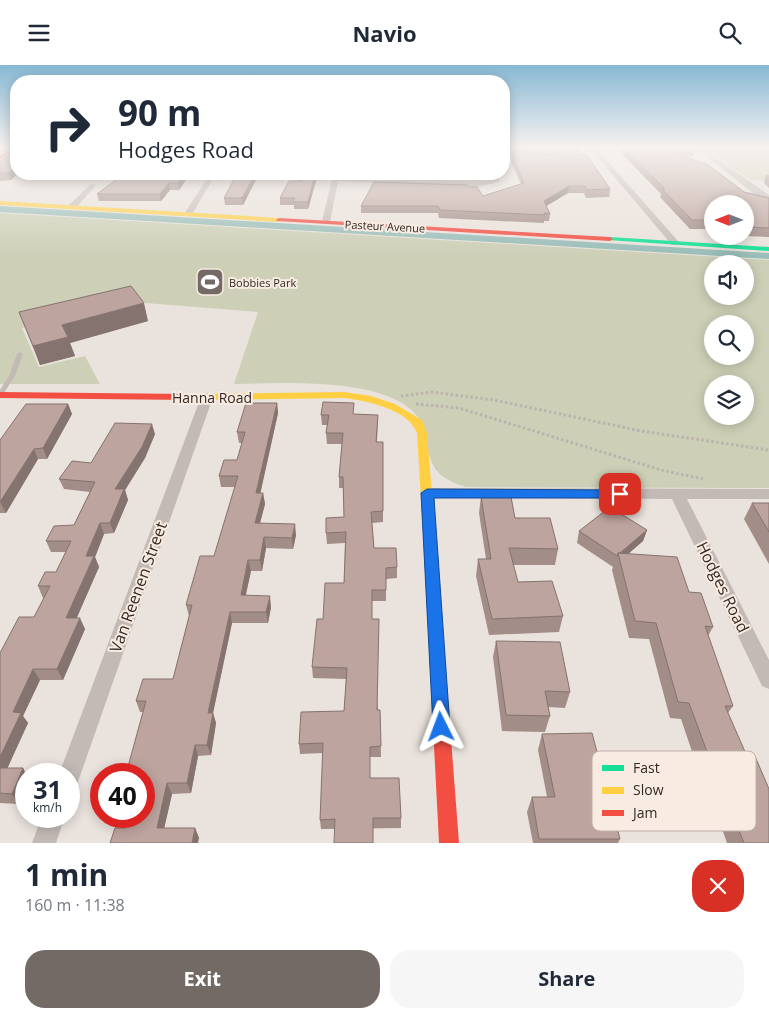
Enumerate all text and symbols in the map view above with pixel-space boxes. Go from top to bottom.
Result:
text: Navio [352,18,417,48]
icon: menu [25,19,53,47]
icon: search [716,19,744,47]
text: 90 m [118,89,201,136]
icon: right [35,95,100,160]
text: Hodges Road [118,134,254,164]
north arrow [704,195,754,245]
map controls [704,195,754,425]
street label: Pasteur Avenue [344,216,426,236]
button: sound [704,255,754,305]
sports icon: Bobbies Park [195,267,225,297]
place label: Bobbies Park [229,275,296,290]
button: search [704,315,754,365]
button: layers [704,375,754,425]
street label: Hanna Road [172,388,252,407]
pin [599,473,641,515]
icon: arrive [606,480,634,508]
street label: Van Reenen Street [104,518,172,655]
street label: Hodges Road [691,538,755,636]
position arrow [414,700,466,752]
legend [592,751,756,831]
text: Fast [633,758,660,777]
speed limit sign: 40 [90,763,155,828]
text: 31 [33,772,62,806]
text: Slow [633,780,664,799]
text: km/h [33,799,62,816]
text: Jam [631,803,658,822]
text: 1 min [25,854,108,895]
button: close [692,860,744,912]
text: 160 m · 11:38 [25,894,125,916]
button: Exit [25,950,380,1008]
button: Share [390,950,744,1008]

